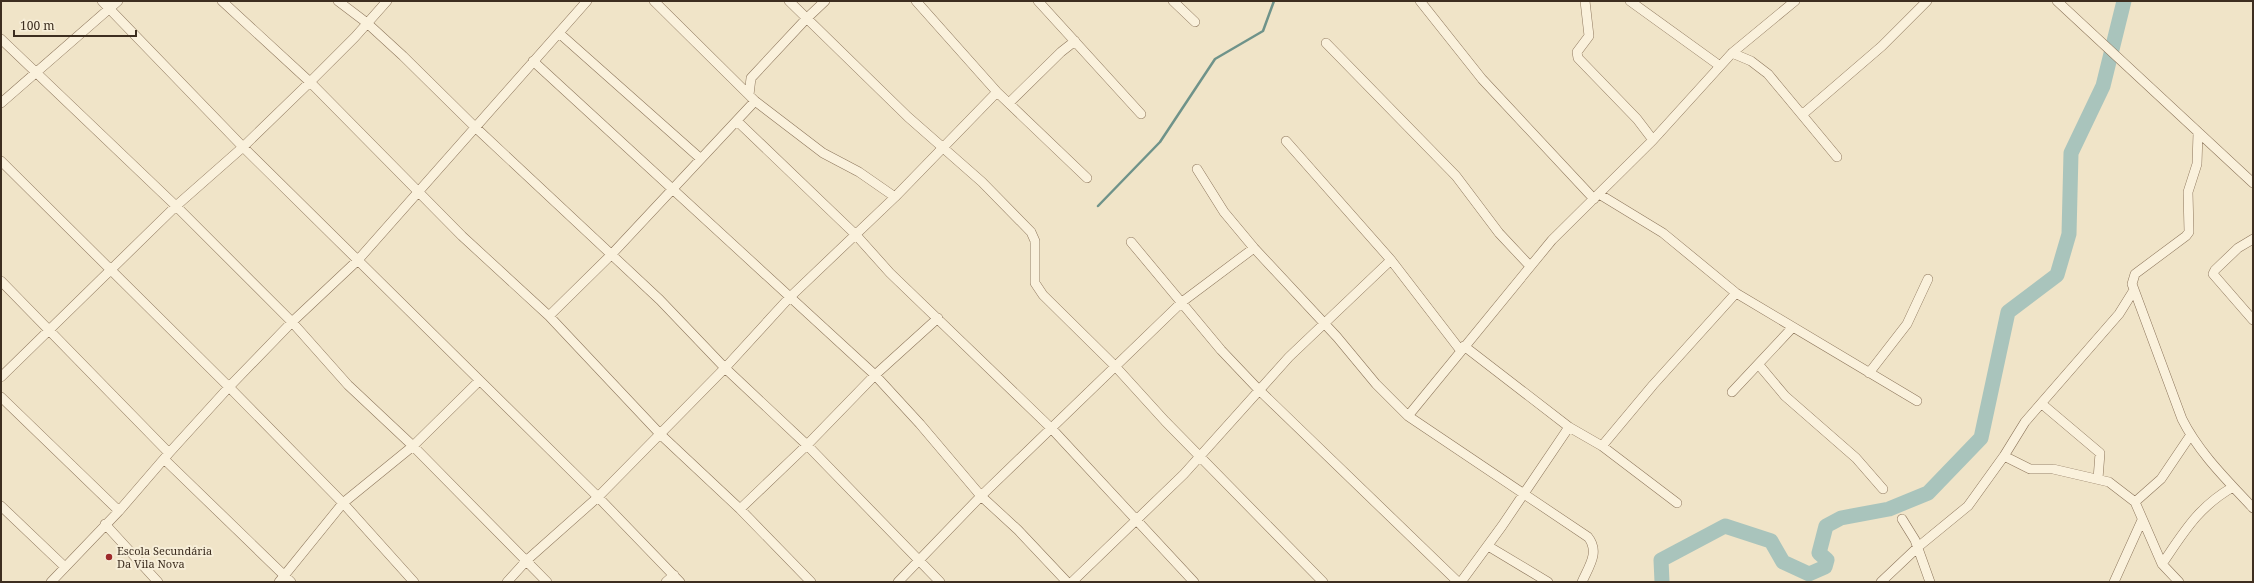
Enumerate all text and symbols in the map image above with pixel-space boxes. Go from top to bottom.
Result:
scale bar [14,12,136,38]
text: 100 m [20,17,55,34]
place label: Escola Secundária Da Vila Nova [117,543,212,571]
marker: Escola Secundária Da Vila Nova [104,552,114,562]

